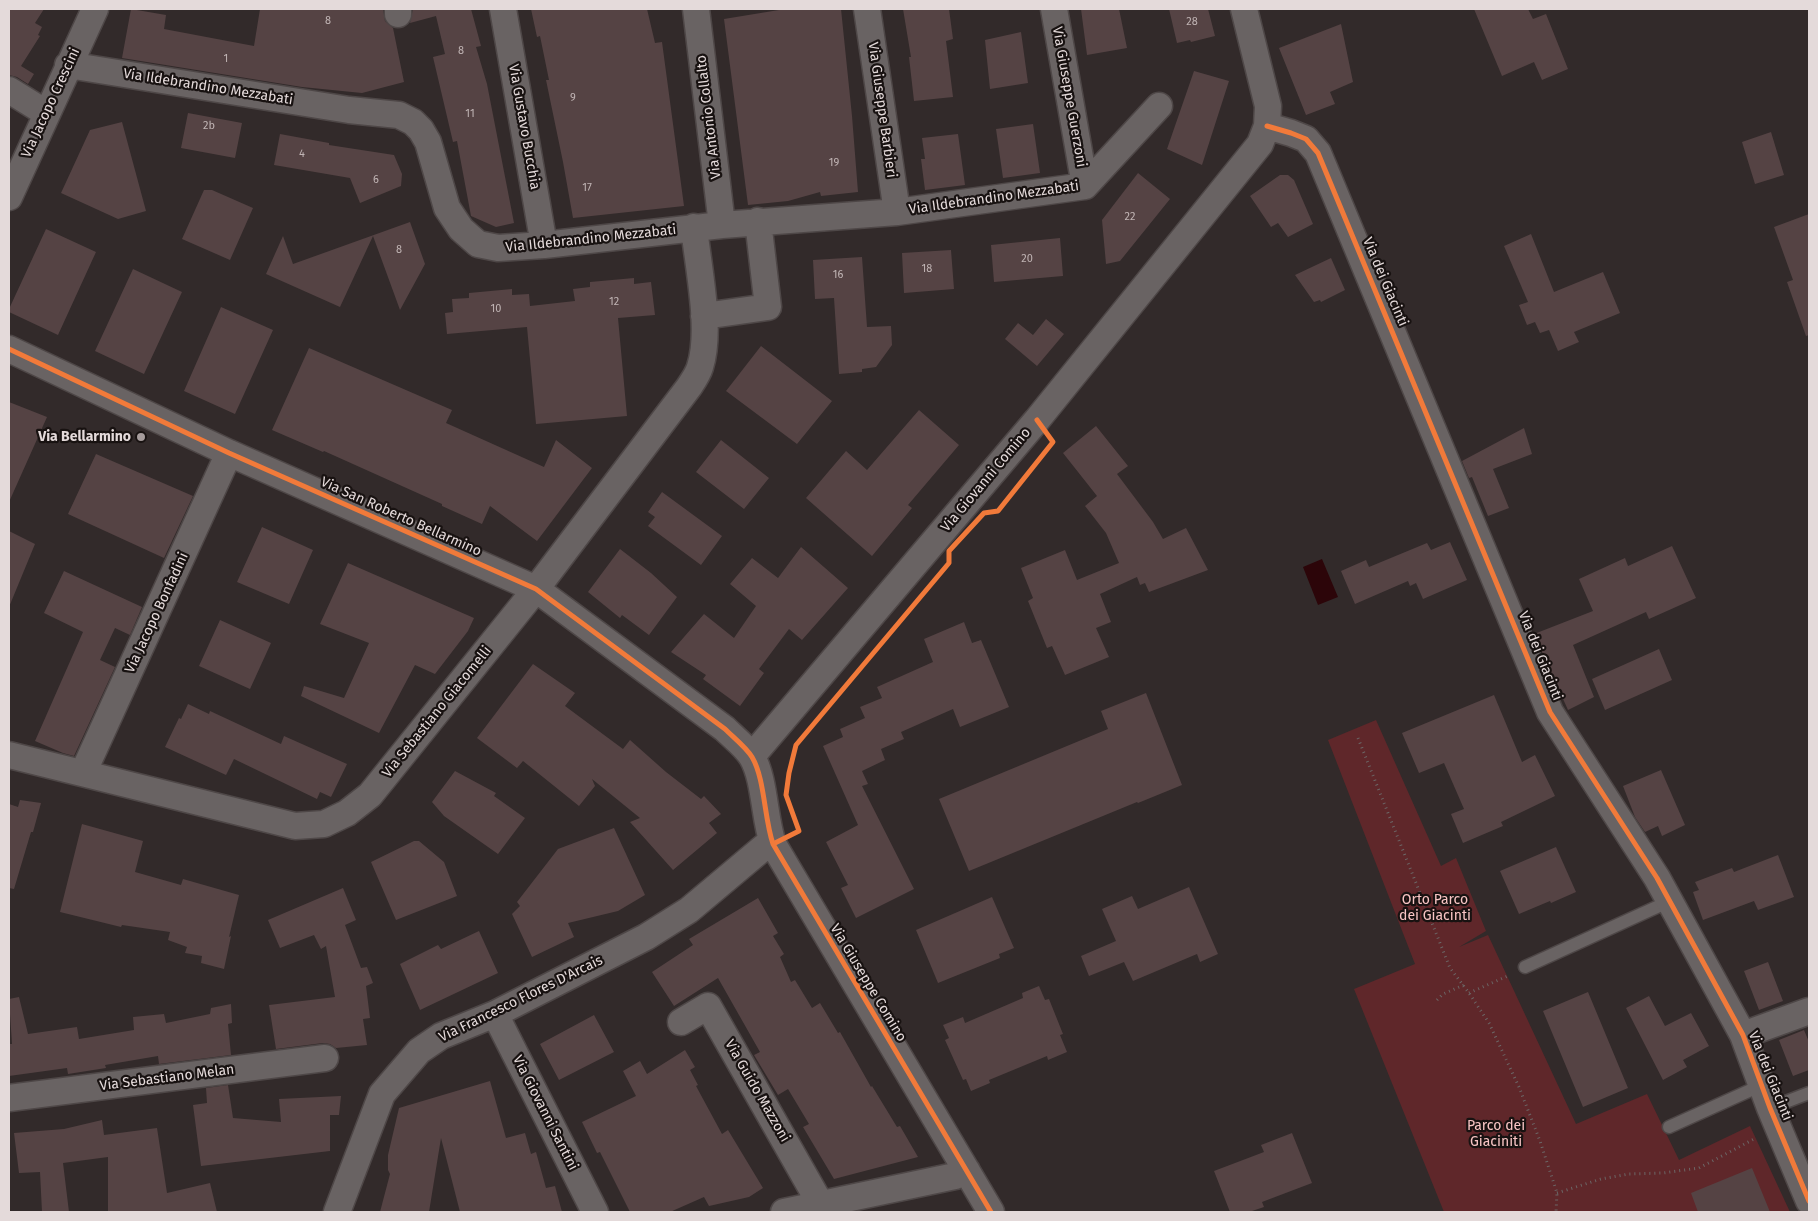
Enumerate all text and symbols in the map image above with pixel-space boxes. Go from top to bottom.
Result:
house number: 8 [325,14,331,28]
house number: 28 [1186,15,1198,29]
street label: Via Giuseppe Guerzoni [1048,25,1090,169]
street label: Via Giuseppe Barbieri [864,41,900,179]
house number: 8 [458,44,464,58]
street label: Via Jacopo Crescini [18,45,84,161]
house number: 1 [224,52,228,66]
street label: Via Antonio Collalto [693,54,725,180]
street label: Via Gustavo Bucchia [505,63,543,191]
street label: Via Ildebrandino Mezzabati [122,65,294,109]
house number: 9 [570,91,576,105]
house number: 11 [465,107,475,121]
house number: 2b [203,119,215,133]
house number: 4 [299,147,305,161]
house number: 19 [829,156,839,170]
house number: 6 [373,173,379,187]
street label: Via Ildebrandino Mezzabati [908,178,1080,218]
house number: 17 [582,181,592,195]
house number: 22 [1125,210,1135,224]
street label: Via Ildebrandino Mezzabati [505,222,677,256]
street label: Via dei Giacinti [1359,235,1411,329]
house number: 8 [396,243,402,257]
house number: 20 [1021,252,1033,266]
house number: 18 [922,262,932,276]
house number: 16 [833,268,843,282]
house number: 12 [609,295,619,309]
house number: 10 [491,302,501,316]
street label: Via Giovanni Comino [938,425,1034,535]
place label: Via Bellarmino [38,429,131,445]
marker: Via Bellarmino [135,431,147,443]
street label: Via San Roberto Bellarmino [318,474,484,560]
street label: Via Jacopo Bonfadini [122,550,192,676]
street label: Via dei Giacinti [1514,609,1566,703]
street label: Via Sebastiano Giacomelli [379,643,495,781]
park label: Orto Parco dei Giacinti [1399,892,1471,924]
street label: Via Giuseppe Comino [826,921,910,1045]
street label: Via Francesco Flores D'Arcais [436,952,606,1046]
street label: Via dei Giacinti [1744,1029,1796,1123]
street label: Via Guido Mazzoni [721,1037,793,1145]
street label: Via Giovanni Santini [509,1053,581,1173]
street label: Via Sebastiano Melan [99,1061,235,1095]
park label: Parco dei Giaciniti [1467,1118,1525,1150]

